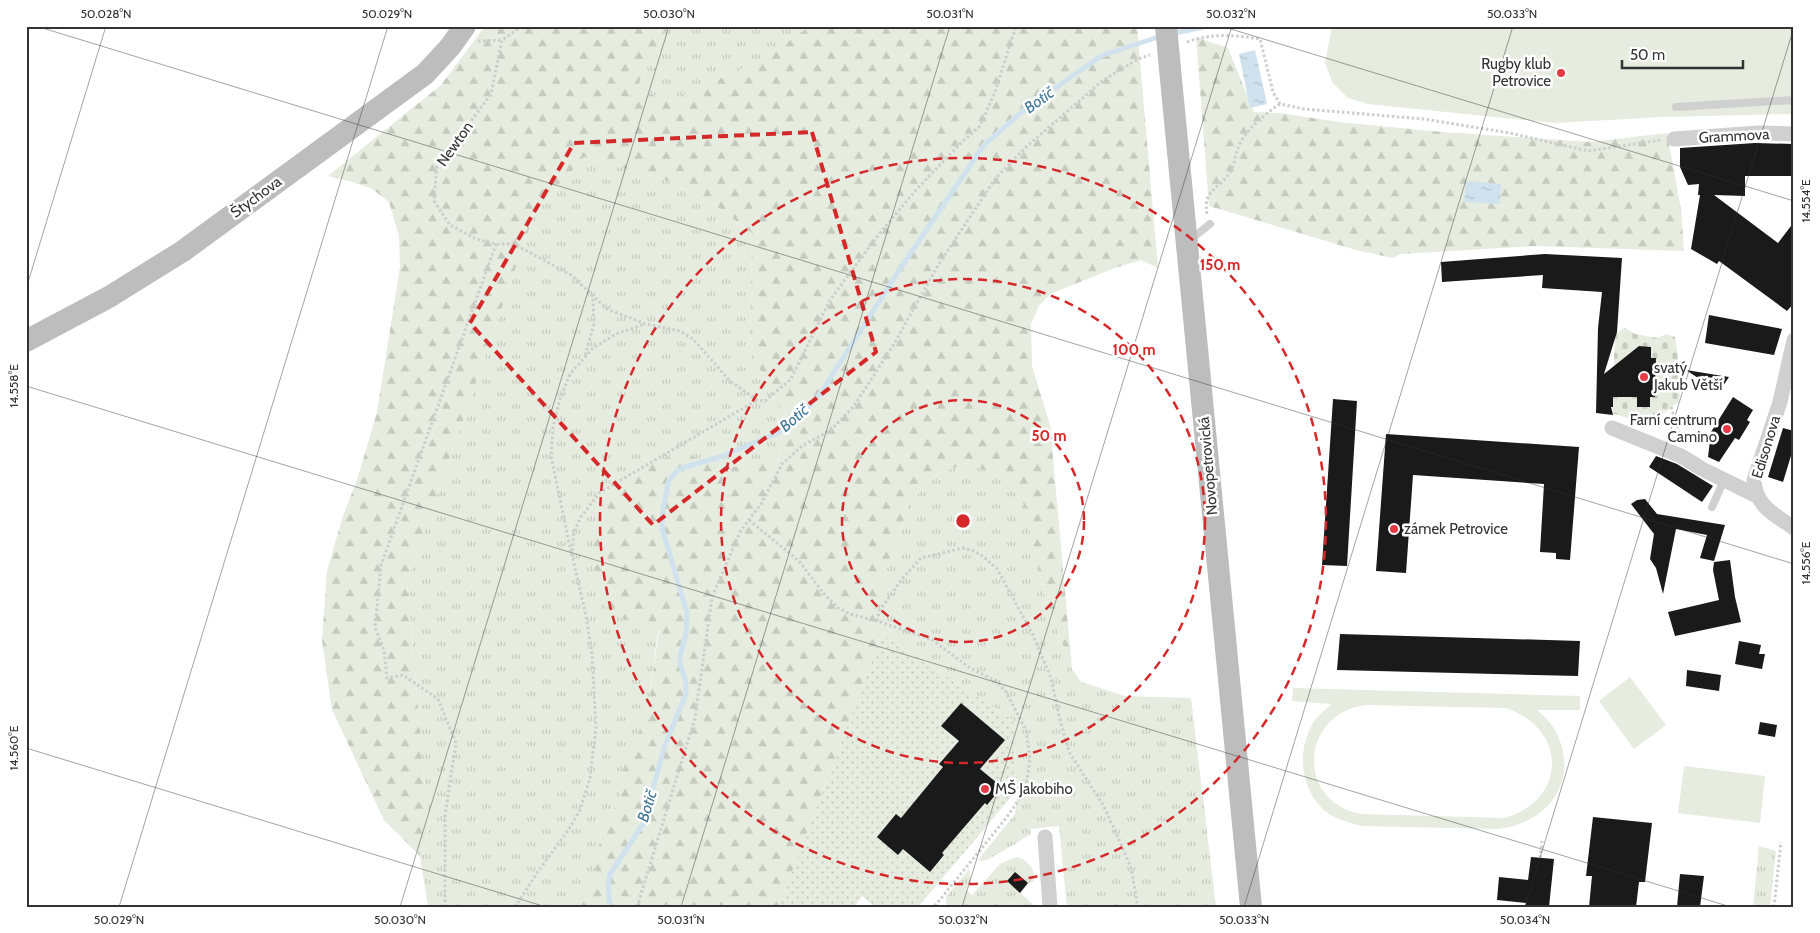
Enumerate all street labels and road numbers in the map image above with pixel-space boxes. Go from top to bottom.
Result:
street label: Newton [433,118,477,170]
street label: Grammova [1698,125,1771,147]
street label: Štychova [226,171,286,221]
street label: Edisonova [1748,413,1784,481]
street label: Novopetrovická [1195,415,1221,516]

